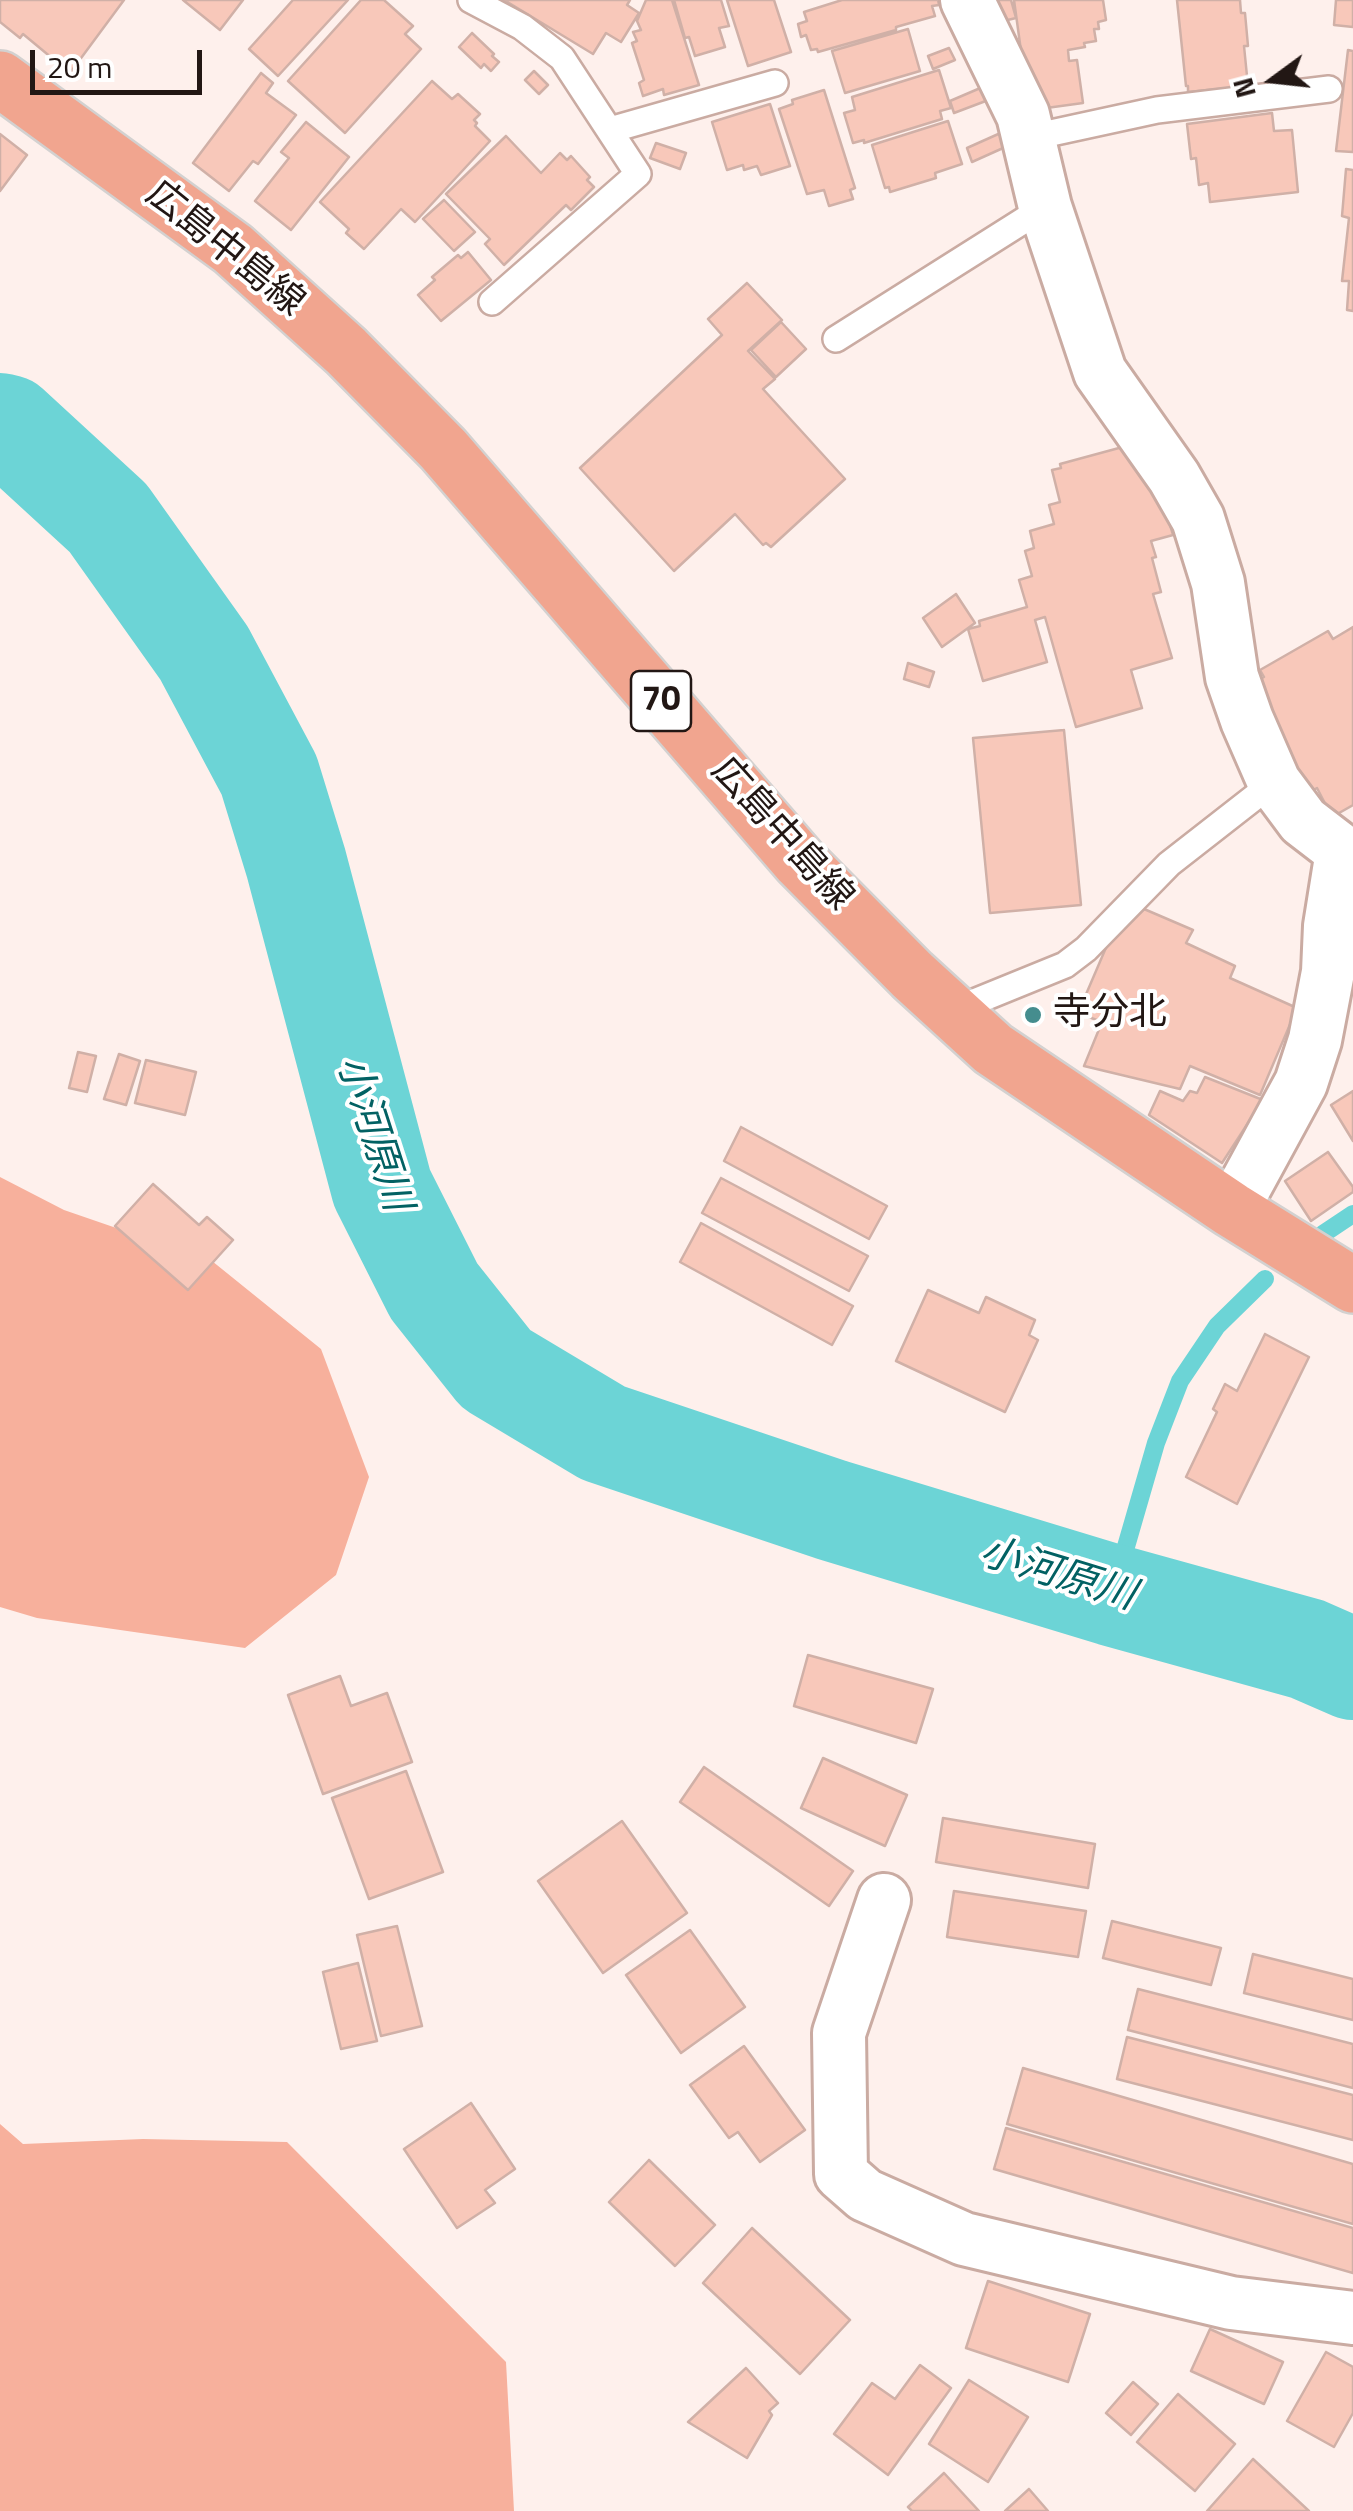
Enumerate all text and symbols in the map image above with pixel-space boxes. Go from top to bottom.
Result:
scale bar [35,30,208,92]
north arrow [1223,30,1323,130]
text: 20 m [47,44,112,90]
text: N [1220,73,1267,103]
street label: 広島中島線 [136,172,312,328]
road number: 70 [631,671,691,731]
street label: 広島中島線 [700,749,862,921]
place label: 寺分北 [1053,992,1167,1038]
marker: 寺分北 [1022,1004,1044,1026]
water label: 小河原川 [324,1050,420,1218]
water label: 小河原川 [973,1530,1141,1622]

